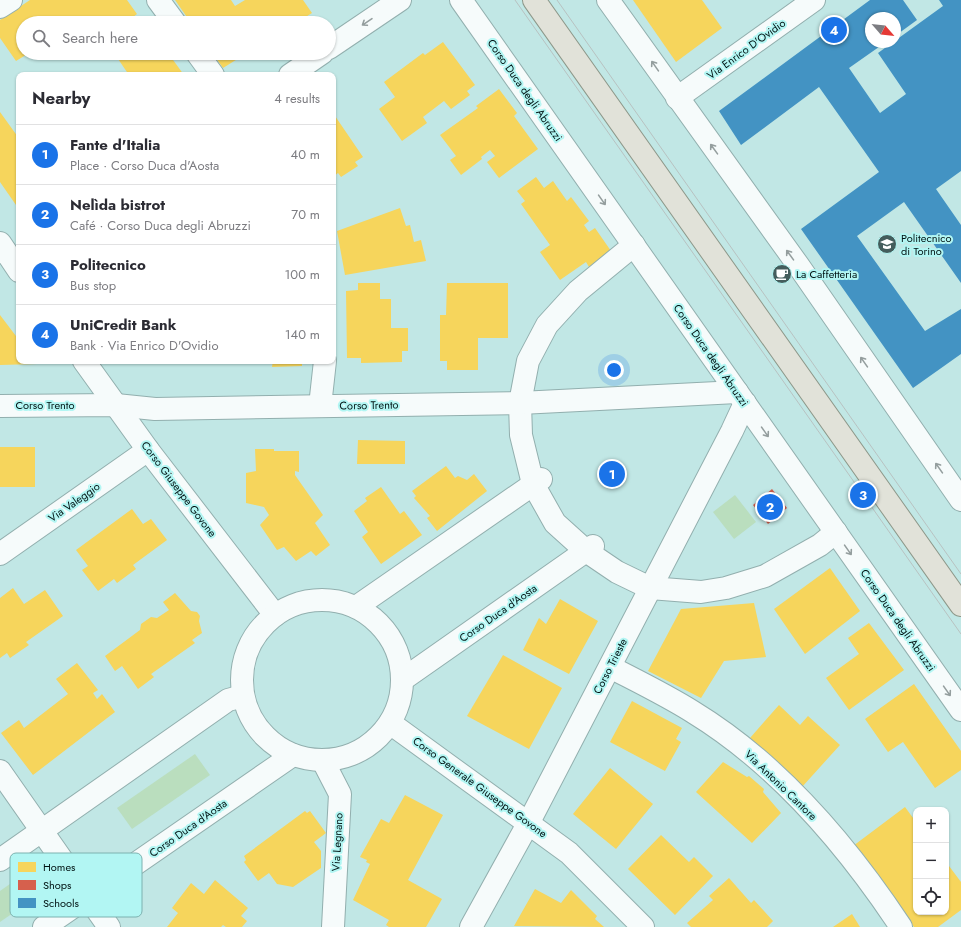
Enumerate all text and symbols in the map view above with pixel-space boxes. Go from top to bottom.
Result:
north arrow [865,12,901,48]
street label: Via Enrico D'Ovidio [703,15,789,83]
pin: 4 [821,15,847,45]
search box [16,16,336,60]
one-way arrow [362,18,373,26]
icon: search [30,27,52,49]
text: Search here [62,27,138,49]
street label: Corso Duca degli Abruzzi [484,36,566,144]
one-way arrow [651,61,659,72]
text: Nearby [32,86,90,110]
text: 4 results [274,89,320,108]
text: Fante d'Italia [70,134,160,156]
one-way arrow [710,144,718,155]
text: 1 [42,145,48,164]
text: 40 m [291,145,320,164]
text: Place · Corso Duca d'Aosta [70,156,219,175]
text: Nelìda bistrot [70,194,165,216]
one-way arrow [598,194,606,205]
text: 2 [41,205,49,224]
text: 70 m [291,205,320,224]
text: Café · Corso Duca degli Abruzzi [70,216,251,235]
place label: Politecnico di Torino [901,230,952,259]
school or university icon: Politecnico di Torino [876,233,898,255]
one-way arrow [786,250,794,261]
text: Politecnico [70,254,146,276]
cafe icon: La Caffetteria [771,263,793,285]
text: 3 [41,265,49,284]
text: 100 m [285,265,320,284]
place label: La Caffetteria [796,266,857,282]
text: Bus stop [70,276,116,295]
street label: Corso Duca degli Abruzzi [670,301,752,409]
text: UniCredit Bank [70,314,176,336]
text: 4 [40,325,50,344]
text: 140 m [285,325,320,344]
text: Bank · Via Enrico D'Ovidio [70,336,219,355]
one-way arrow [860,356,868,367]
your location [604,360,624,380]
street label: Corso Trento [339,396,399,414]
street label: Corso Trento [16,397,74,413]
one-way arrow [761,427,769,438]
street label: Corso Giuseppe Govone [138,438,221,541]
pin: 1 [599,459,625,489]
one-way arrow [935,463,943,474]
street label: Via Valeggio [45,478,103,526]
pin: 3 [850,480,876,510]
pin: 2 [757,492,783,522]
one-way arrow [844,544,852,555]
street label: Corso Duca degli Abruzzi [857,566,939,674]
street label: Corso Duca d'Aosta [456,580,540,646]
street label: Corso Trieste [589,635,631,697]
one-way arrow [943,685,951,696]
street label: Corso Generale Giuseppe Govone [410,733,551,841]
street label: Via Antonio Cantore [741,746,821,824]
street label: Corso Duca d'Aosta [146,795,230,861]
map controls [913,807,949,915]
button: + [913,807,949,843]
street label: Via Legnano [327,812,347,872]
button: − [913,843,949,879]
legend [10,853,142,917]
text: Homes [43,859,76,875]
text: Shops [43,877,72,893]
button: locate [913,879,949,915]
text: Schools [43,895,80,911]

